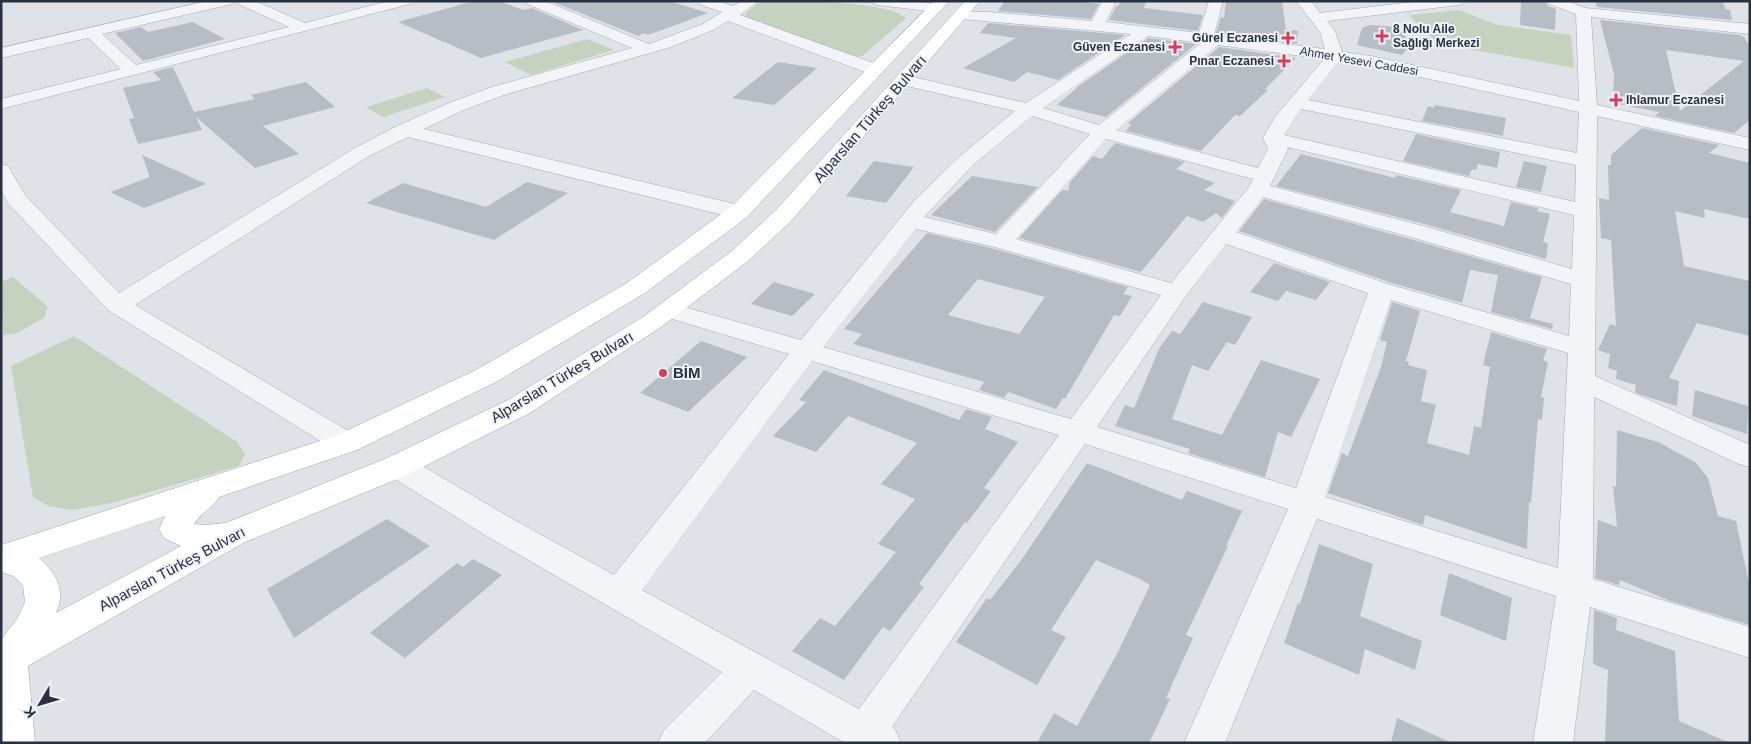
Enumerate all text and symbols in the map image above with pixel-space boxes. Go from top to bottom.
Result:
place label: 8 Nolu Aile Sağlığı Merkezi [1393,22,1480,50]
marker: 8 Nolu Aile Sağlığı Merkezi [1375,29,1389,43]
place label: Gürel Eczanesi [1192,31,1278,45]
marker: Gürel Eczanesi [1282,32,1294,44]
place label: Güven Eczanesi [1073,40,1165,54]
marker: Güven Eczanesi [1169,41,1181,53]
street label: Ahmet Yesevi Caddesi [1299,44,1419,78]
street label: Alparslan Türkeş Bulvarı [810,52,930,186]
place label: Pınar Eczanesi [1189,54,1274,68]
marker: Pınar Eczanesi [1278,55,1290,67]
place label: Ihlamur Eczanesi [1626,93,1724,107]
marker: Ihlamur Eczanesi [1610,94,1622,106]
street label: Alparslan Türkeş Bulvarı [487,327,636,426]
place label: BİM [673,364,701,381]
marker: BİM [657,367,669,379]
street label: Alparslan Türkeş Bulvarı [96,523,248,614]
north arrow [15,679,65,729]
text: K [20,703,39,721]

